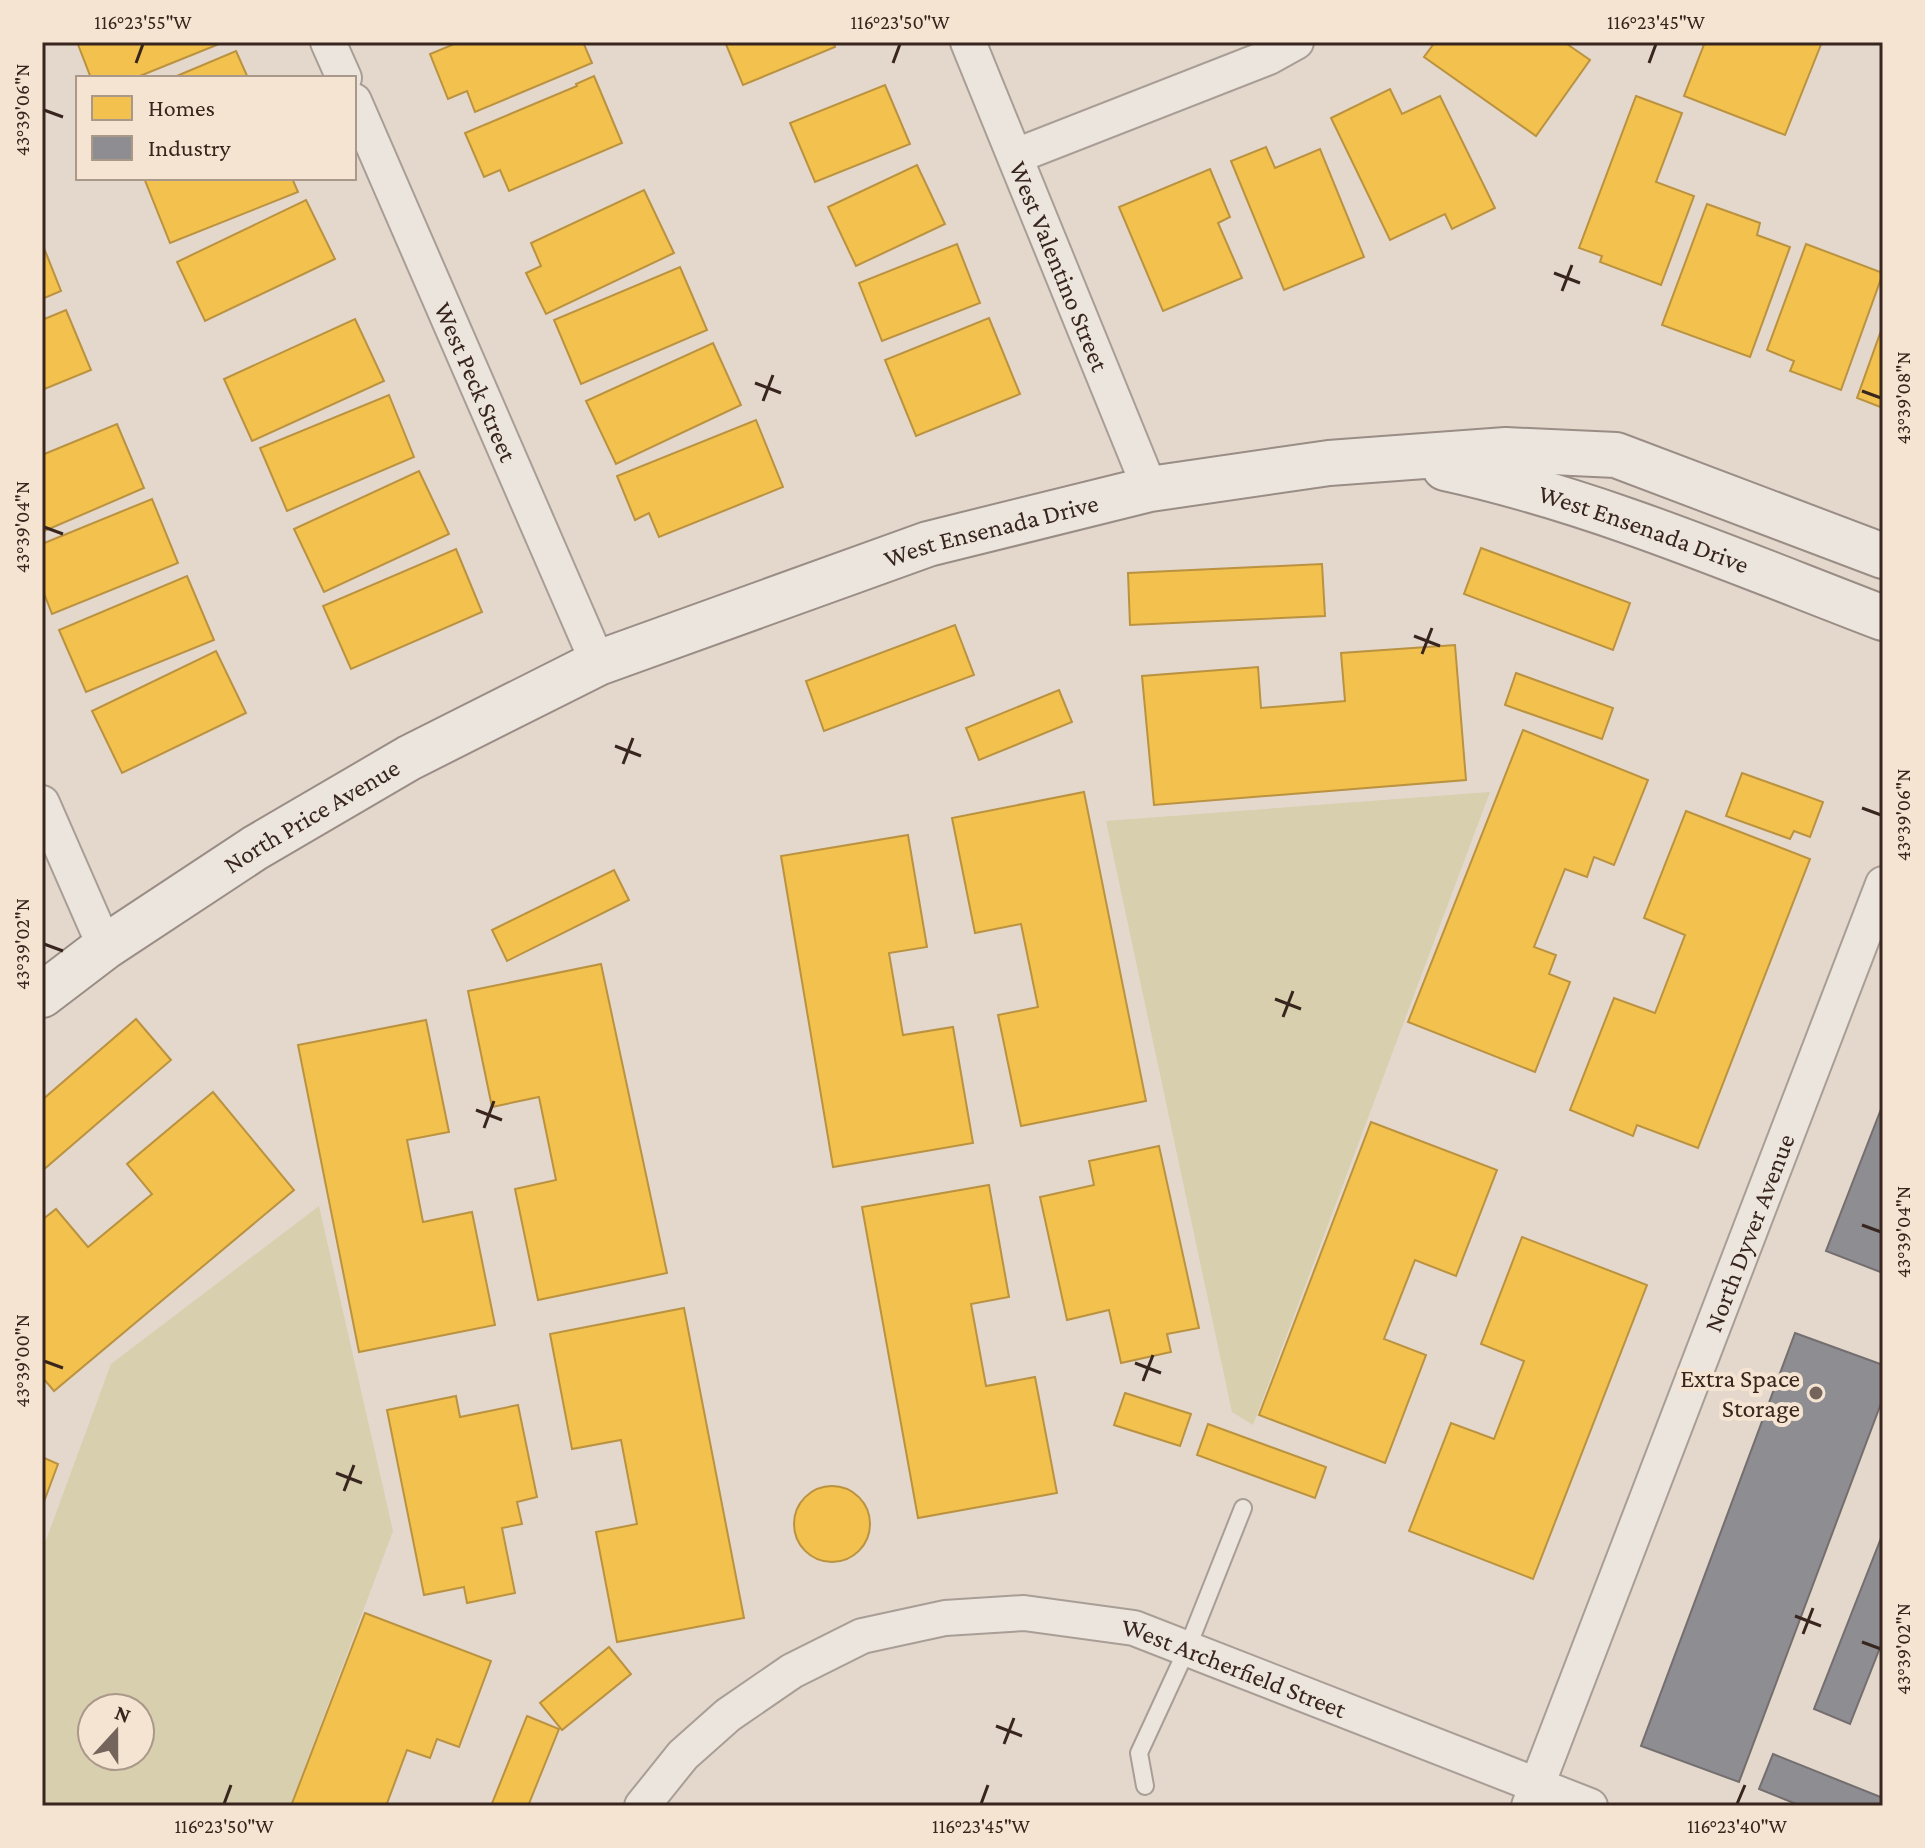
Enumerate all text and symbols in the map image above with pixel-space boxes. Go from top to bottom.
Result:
text: 116°23'55"W [94,11,192,33]
text: 116°23'50"W [850,11,950,33]
text: 116°23'45"W [1607,11,1706,33]
text: 43°39'06"N [11,64,33,156]
legend [76,76,356,180]
text: Homes [148,94,215,121]
text: Industry [148,134,231,161]
street label: West Valentino Street [1003,157,1115,376]
street label: West Peck Street [428,298,523,466]
text: 43°39'08"N [1892,351,1914,445]
street label: West Ensenada Drive [1535,479,1753,579]
text: 43°39'04"N [11,481,33,573]
street label: West Ensenada Drive [880,488,1101,574]
street label: North Price Avenue [218,753,405,880]
text: 43°39'06"N [1892,769,1914,861]
text: 43°39'02"N [11,898,33,990]
street label: North Dyver Avenue [1698,1130,1801,1336]
text: 43°39'04"N [1892,1186,1914,1278]
text: 43°39'00"N [11,1314,33,1408]
place label: Extra Space Storage [1680,1364,1800,1423]
marker: Extra Space Storage [1807,1384,1825,1402]
text: 43°39'02"N [1892,1603,1914,1695]
street label: West Archerfield Street [1120,1613,1350,1724]
north arrow [76,1692,156,1772]
text: N [112,1699,134,1728]
text: 116°23'50"W [174,1815,274,1837]
text: 116°23'45"W [932,1815,1031,1837]
text: 116°23'40"W [1687,1815,1787,1837]

